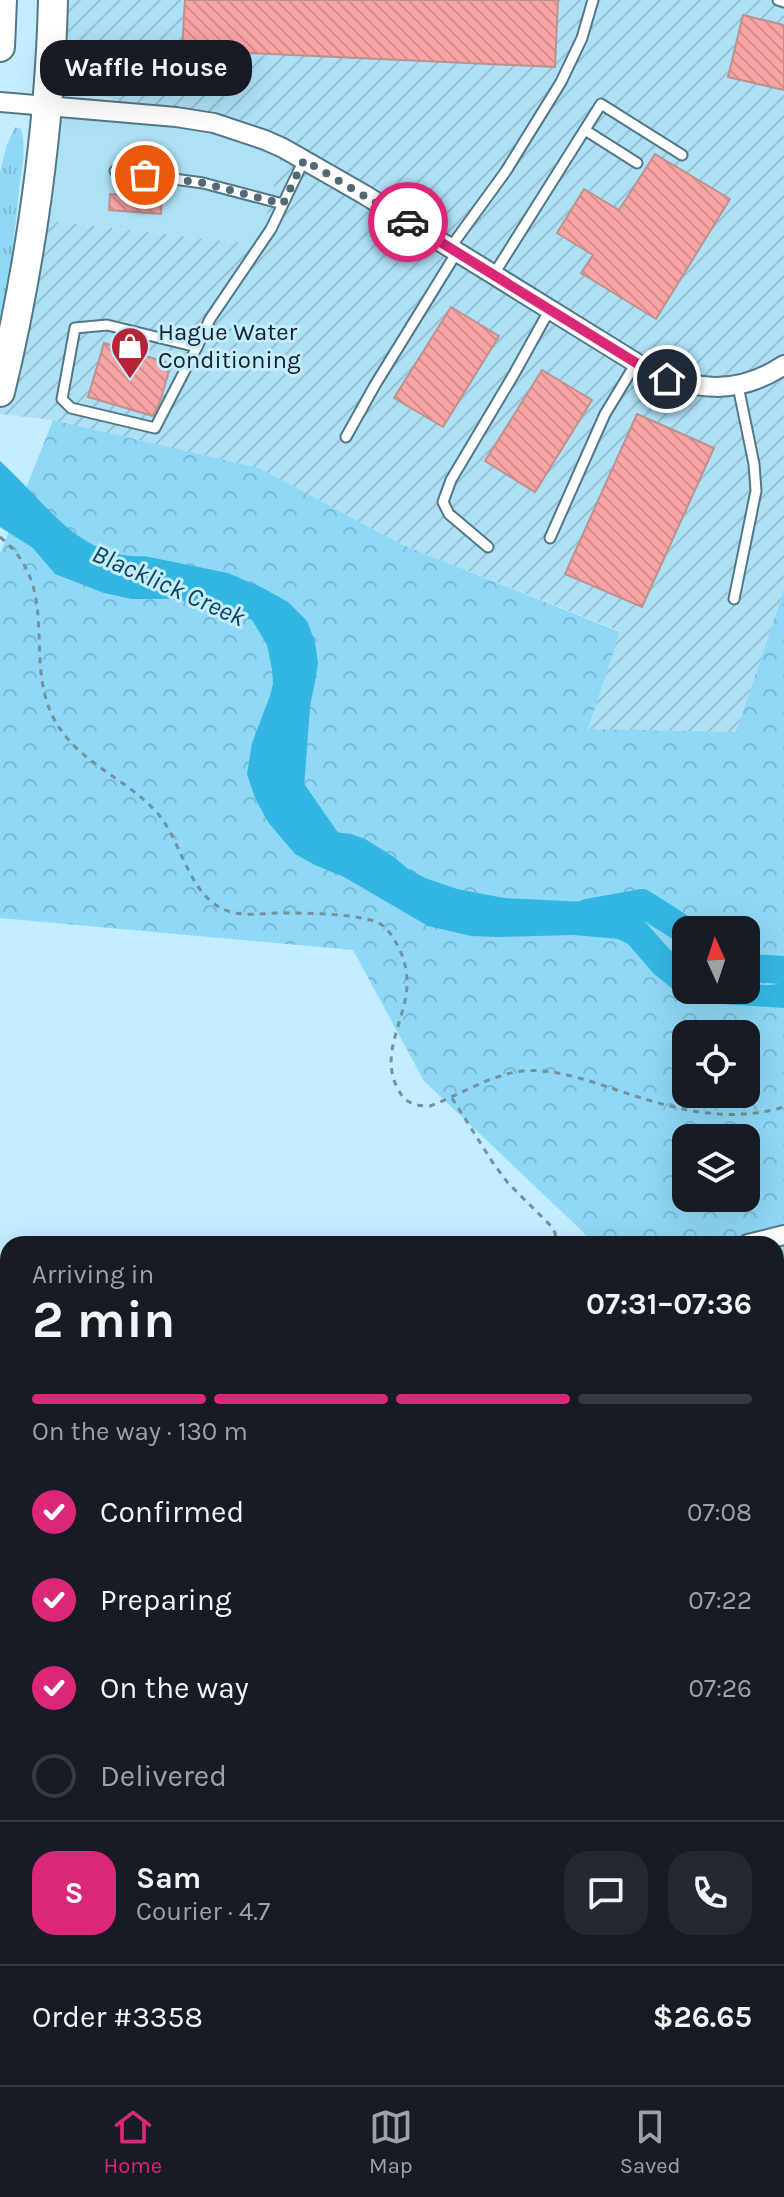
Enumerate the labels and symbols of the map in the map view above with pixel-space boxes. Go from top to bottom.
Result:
callout: Waffle House [39,39,251,95]
pin [111,141,179,209]
courier [368,182,448,262]
place label: Hague Water Conditioning [158,318,301,374]
shop icon: Hague Water Conditioning [109,325,151,380]
pin [633,345,701,413]
water label: Blacklick Creek [87,538,251,633]
north arrow [672,916,760,1004]

